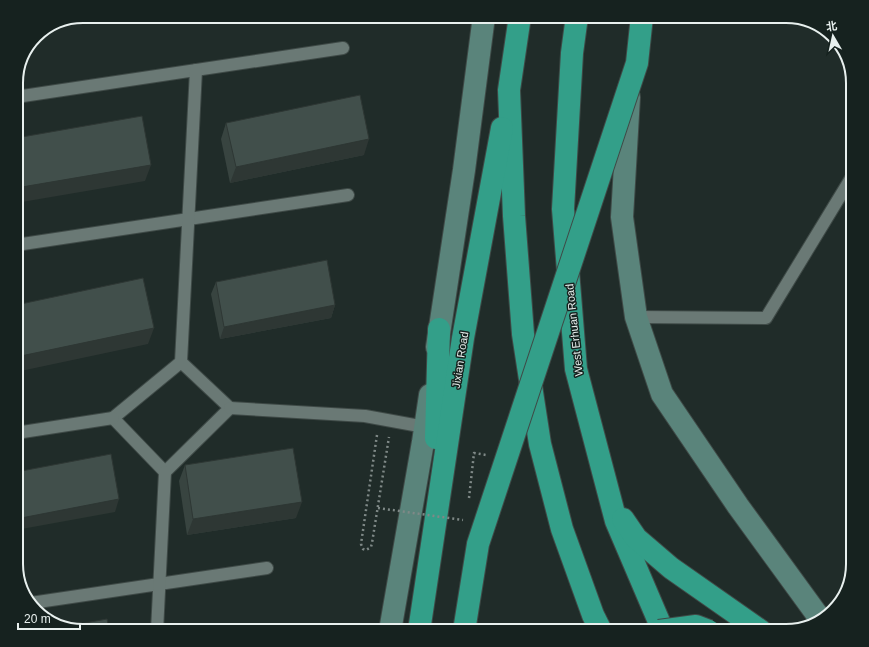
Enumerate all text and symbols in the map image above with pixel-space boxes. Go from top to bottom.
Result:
north arrow [813,16,853,56]
text: 北 [825,19,838,33]
street label: West Erhuan Road [563,283,585,377]
street label: Jixian Road [450,331,470,389]
scale bar [18,605,80,631]
text: 20 m [24,612,51,626]

